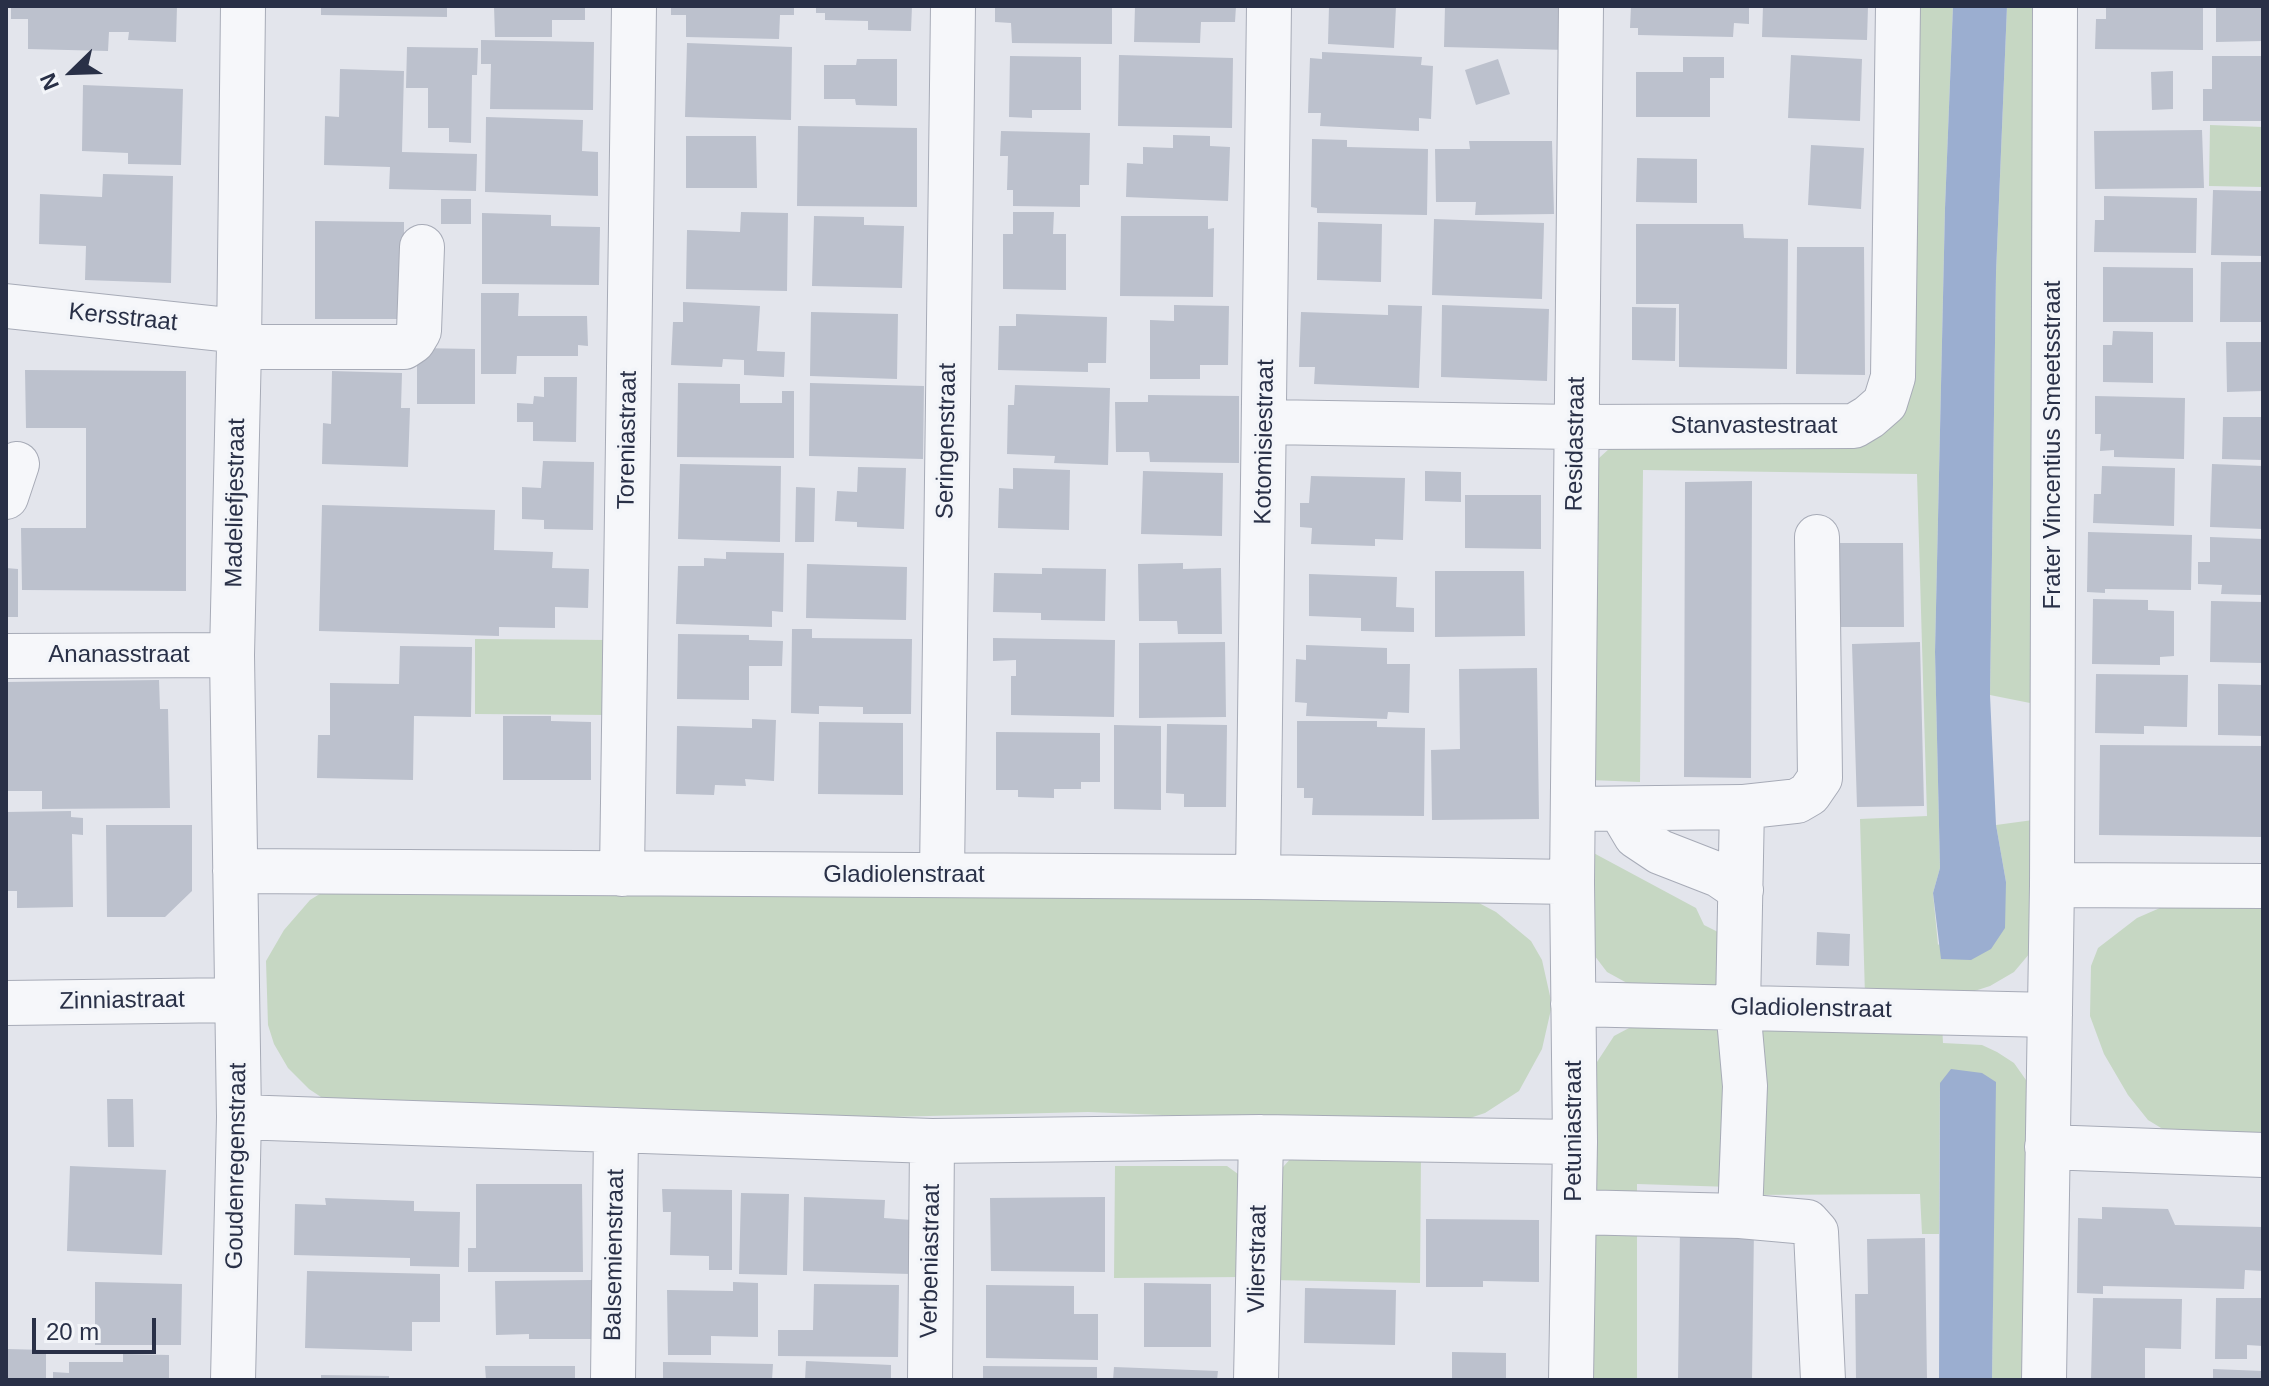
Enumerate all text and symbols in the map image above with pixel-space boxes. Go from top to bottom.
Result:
north arrow [32,32,112,112]
text: N [35,69,64,94]
street label: Frater Vincentius Smeetsstraat [2039,280,2067,610]
street label: Kersstraat [67,298,179,338]
street label: Kotomisiestraat [1249,359,1281,525]
street label: Seringenstraat [931,363,963,519]
street label: Toreniastraat [612,370,644,510]
street label: Residastraat [1560,376,1592,512]
street label: Stanvastestraat [1671,412,1837,440]
street label: Madeliefjestraat [220,418,252,588]
street label: Ananasstraat [48,641,190,669]
street label: Gladiolenstraat [823,861,985,889]
street label: Zinniastraat [59,986,185,1016]
street label: Gladiolenstraat [1730,993,1892,1025]
street label: Petuniastraat [1560,1060,1588,1202]
street label: Goudenregenstraat [221,1062,253,1270]
street label: Balsemienstraat [599,1169,631,1341]
street label: Verbeniastraat [915,1183,947,1339]
street label: Vlierstraat [1243,1205,1273,1313]
scale bar [36,1302,160,1352]
text: 20 m [46,1318,99,1345]

